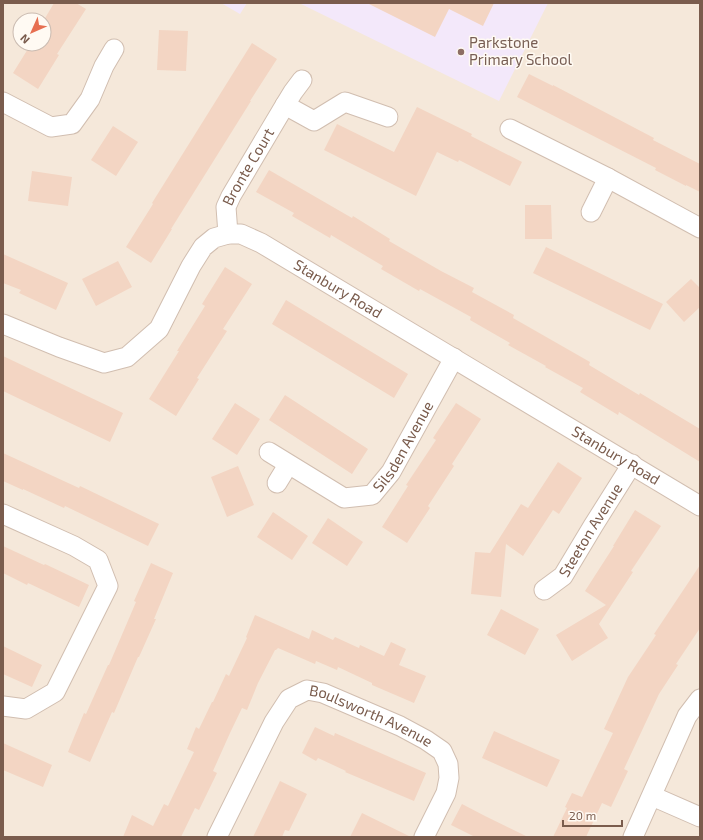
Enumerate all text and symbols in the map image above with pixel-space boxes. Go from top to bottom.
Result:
north arrow [12,12,52,52]
text: N [17,32,32,47]
place label: Parkstone Primary School [469,33,572,68]
marker: Parkstone Primary School [456,47,466,57]
street label: Bronte Court [218,124,277,208]
street label: Stanbury Road [291,255,386,322]
street label: Silsden Avenue [368,398,436,495]
street label: Stanbury Road [569,421,664,488]
street label: Steeton Avenue [555,480,625,580]
street label: Boulsworth Avenue [308,681,437,750]
scale bar [563,802,622,828]
text: 20 m [569,808,596,822]

